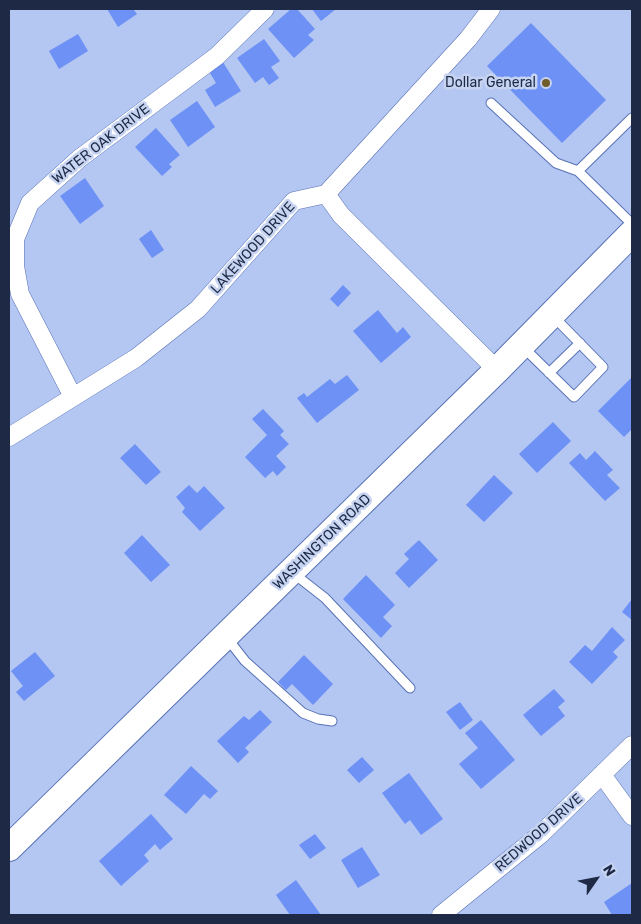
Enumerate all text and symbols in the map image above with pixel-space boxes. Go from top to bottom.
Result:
place label: Dollar General [445,75,536,91]
marker: Dollar General [540,77,552,89]
street label: WATER OAK DRIVE [49,101,153,187]
street label: LAKEWOOD DRIVE [207,199,299,297]
street label: WASHINGTON ROAD [270,491,374,593]
street label: REDWOOD DRIVE [492,790,586,876]
north arrow [571,854,621,904]
text: N [599,862,619,879]

